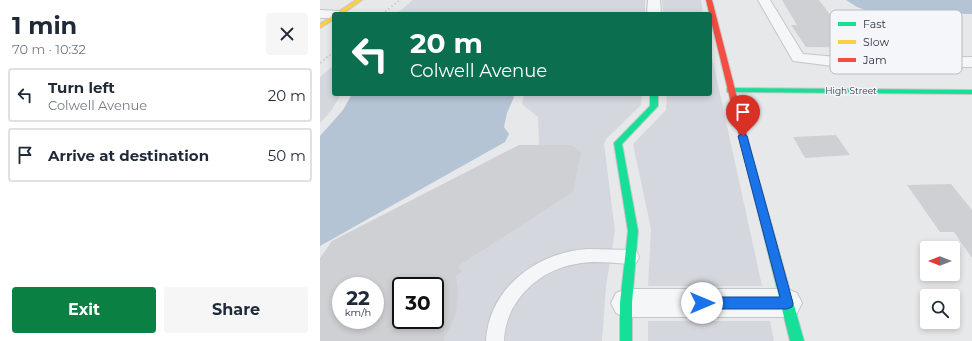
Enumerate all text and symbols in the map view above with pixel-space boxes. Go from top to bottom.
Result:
legend [830,10,962,74]
text: 1 min [12,11,77,40]
button: close [266,13,308,55]
text: Fast [863,17,887,31]
text: 20 m [410,26,483,60]
icon: left [344,28,396,80]
text: Slow [863,35,889,49]
text: 70 m · 10:32 [12,41,86,57]
text: Jam [862,53,887,67]
text: Colwell Avenue [410,60,547,82]
text: Turn left [48,78,115,97]
icon: left [14,84,36,106]
street label: High Street [825,85,877,96]
text: 20 m [268,86,306,105]
pin [726,95,760,136]
text: Colwell Avenue [48,97,147,113]
icon: arrive [732,101,754,123]
icon: arrive [14,144,36,166]
text: Arrive at destination [48,146,209,165]
text: 50 m [268,146,306,165]
north arrow [920,241,960,281]
map controls [920,241,960,329]
speed limit sign: 30 [392,277,444,329]
position arrow [681,282,723,324]
text: 22 [346,286,370,310]
button: Exit [12,287,156,333]
button: Share [164,287,308,333]
button: search [920,289,960,329]
text: km/h [345,306,371,319]

